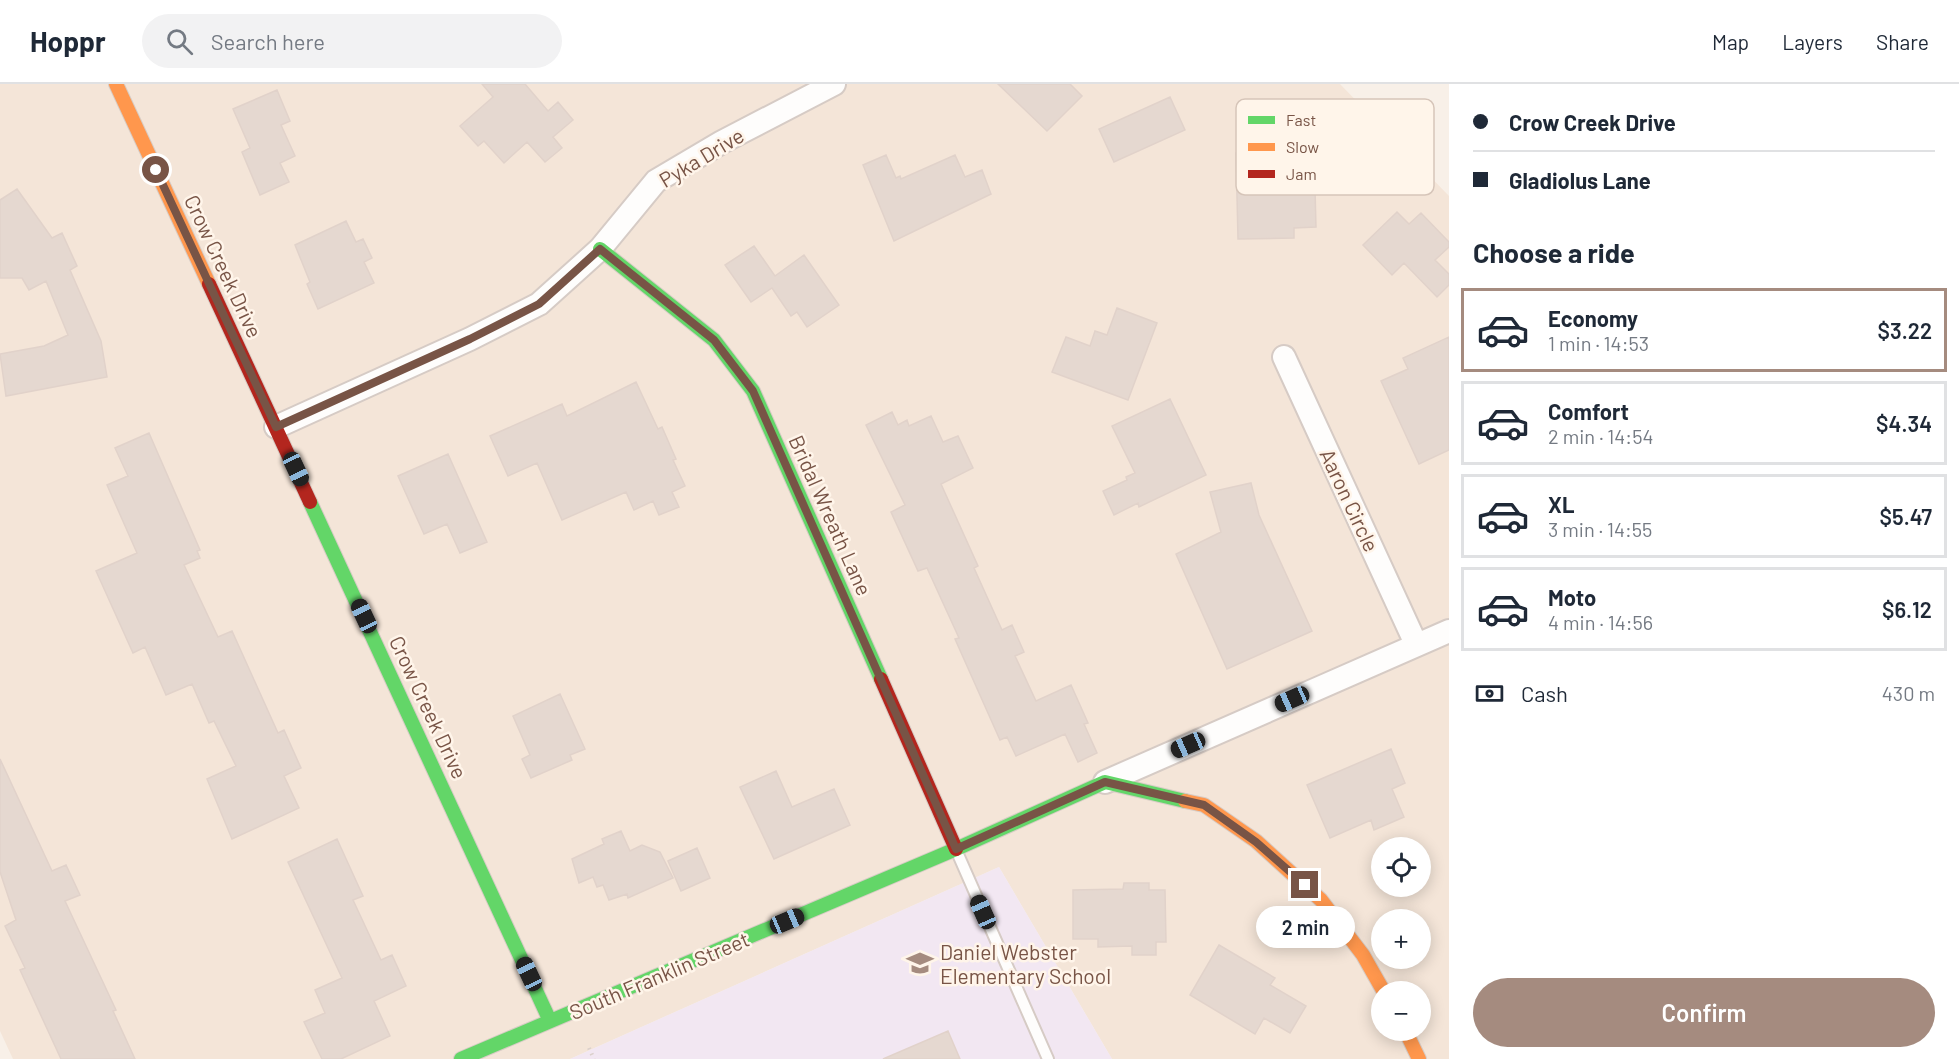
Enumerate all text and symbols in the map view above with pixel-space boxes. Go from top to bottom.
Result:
search box [142,14,562,68]
text: Hoppr [30,24,106,58]
icon: search [163,25,196,58]
text: Search here [211,28,325,54]
text: Map [1712,29,1749,54]
text: Layers [1782,29,1843,54]
text: Share [1876,29,1929,54]
legend [1236,99,1434,195]
text: Crow Creek Drive [1509,109,1676,135]
text: Fast [1286,110,1316,129]
street label: Pyka Drive [654,122,748,192]
text: Slow [1286,137,1319,156]
route start [142,156,169,183]
text: Jam [1286,164,1317,183]
text: Gladiolus Lane [1509,167,1651,193]
street label: Crow Creek Drive [180,191,268,341]
text: Choose a ride [1473,236,1635,268]
icon: car [1476,303,1530,357]
text: Economy [1548,305,1638,331]
text: $3.22 [1878,317,1932,343]
text: 1 min · 14:53 [1548,331,1649,355]
icon: car [1476,396,1530,450]
text: Comfort [1548,398,1629,424]
text: $4.34 [1876,410,1932,436]
text: 2 min · 14:54 [1548,424,1653,448]
street label: Bridal Wreath Lane [784,431,878,599]
street label: Aaron Circle [1315,445,1385,555]
car [280,449,312,489]
icon: car [1476,489,1530,543]
text: XL [1548,491,1574,517]
text: $5.47 [1880,503,1932,529]
text: 3 min · 14:55 [1548,517,1652,541]
icon: car [1476,582,1530,636]
text: Moto [1548,584,1596,610]
car [348,596,380,636]
text: $6.12 [1882,596,1932,622]
text: 4 min · 14:56 [1548,610,1653,634]
street label: Crow Creek Drive [385,632,473,782]
icon: cash [1473,677,1506,710]
text: Cash [1521,680,1568,706]
text: 430 m [1882,681,1935,705]
car [1272,683,1312,715]
car [1168,729,1208,761]
map controls [1371,837,1431,1041]
button: locate [1371,837,1431,897]
route end [1291,871,1318,898]
car [967,892,999,932]
car [767,906,807,936]
callout: 2 min [1256,906,1354,948]
button: + [1371,909,1431,969]
text: 2 min [1282,915,1329,939]
street label: South Franklin Street [565,926,753,1024]
place label: Daniel Webster Elementary School [940,939,1111,988]
school or university icon: Daniel Webster Elementary School [905,948,935,978]
car [513,954,545,994]
button: Confirm [1473,978,1935,1047]
button: − [1371,981,1431,1041]

